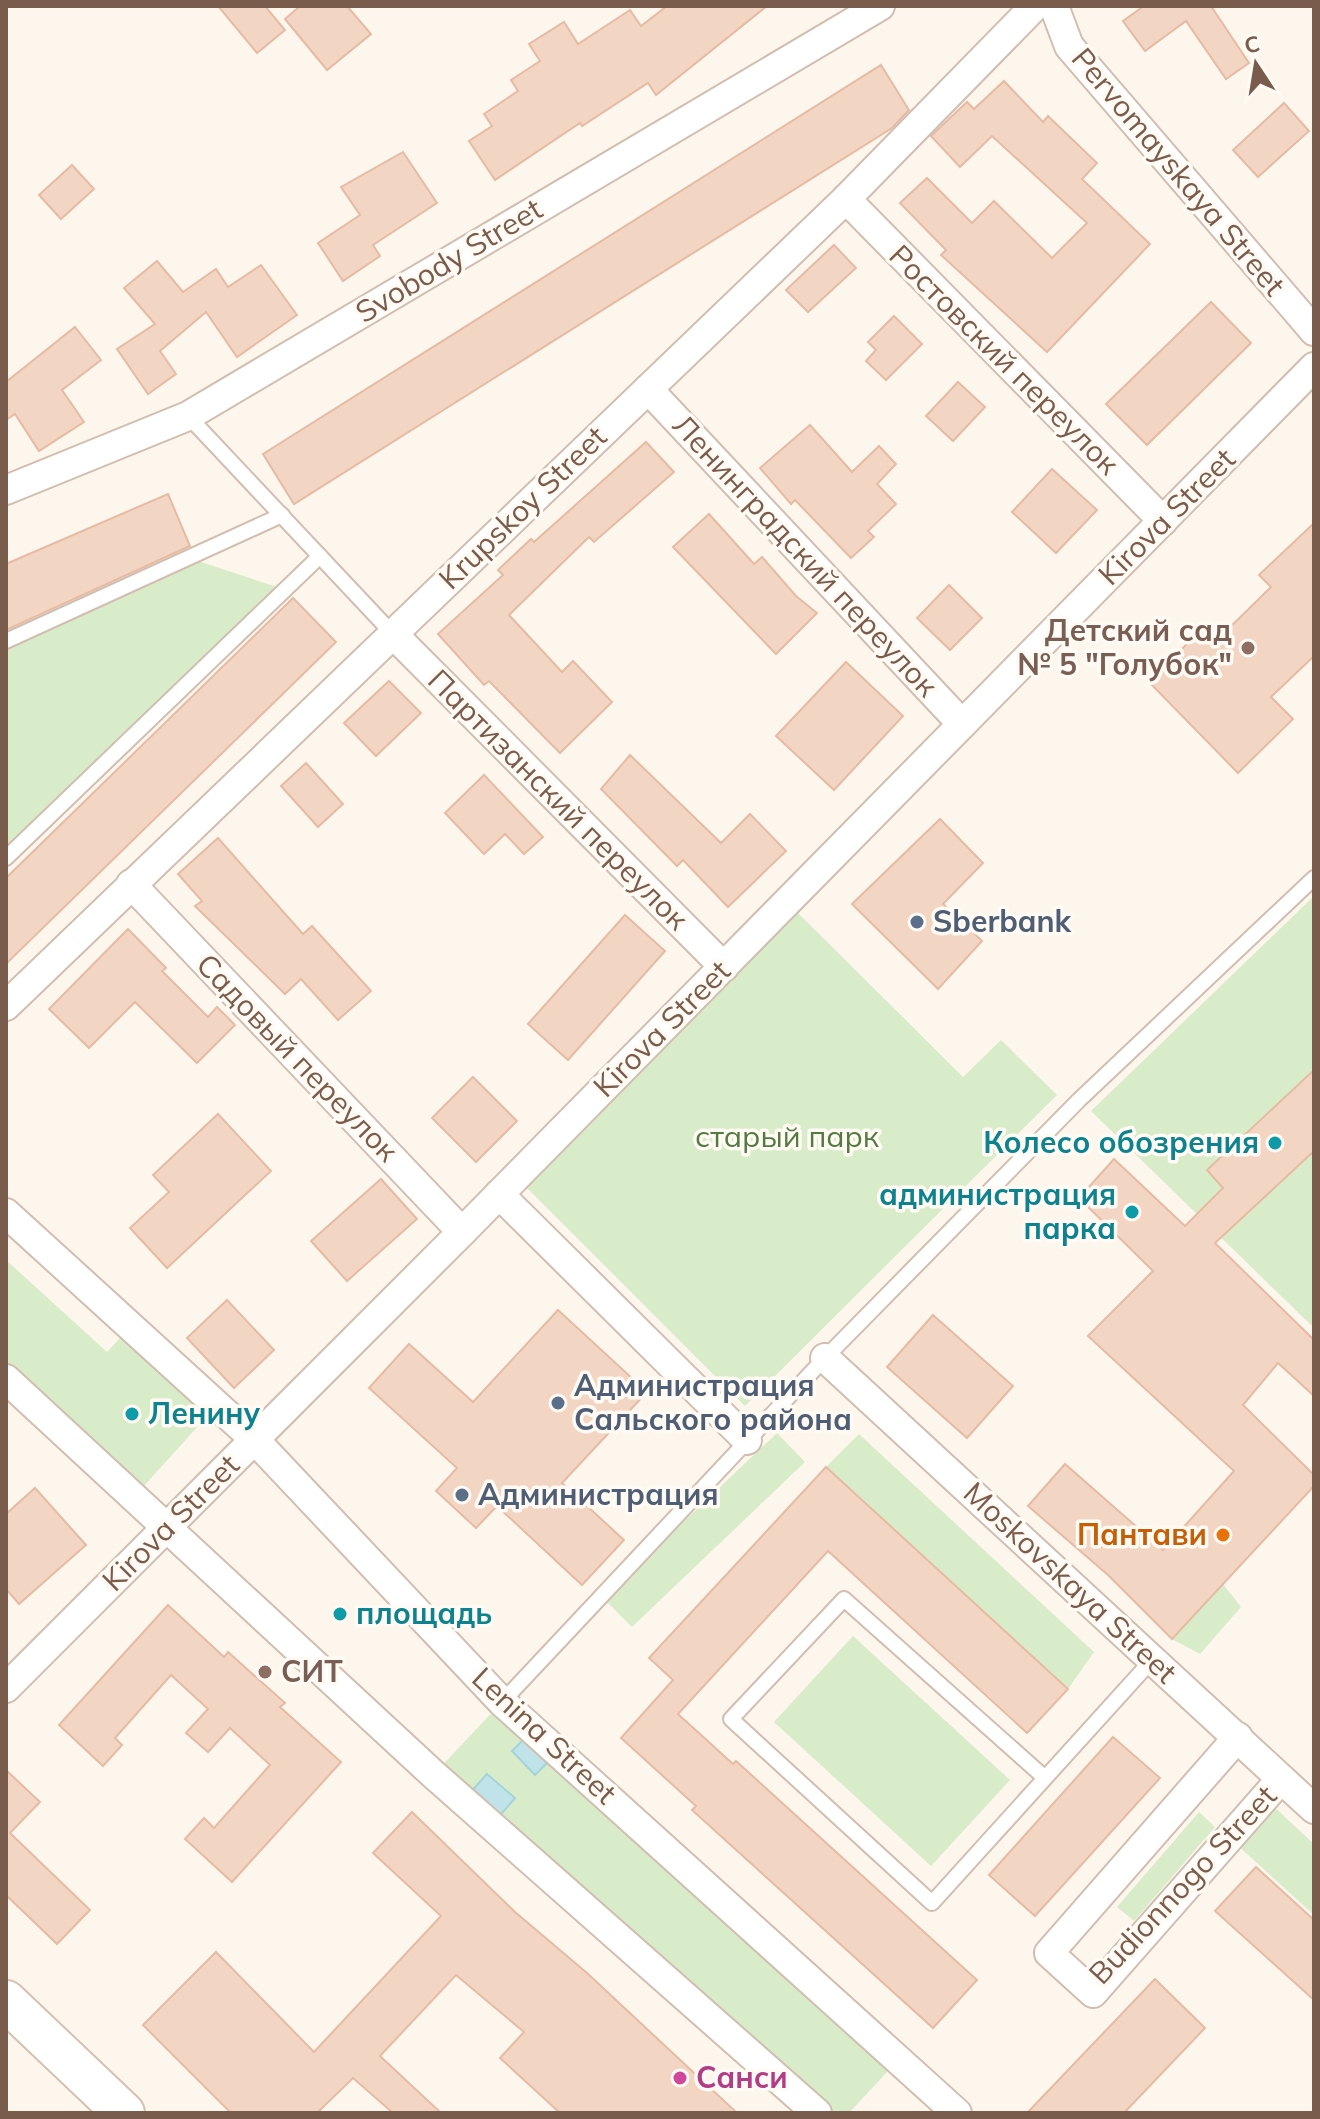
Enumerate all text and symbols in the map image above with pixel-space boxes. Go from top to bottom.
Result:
north arrow [1216,24,1296,104]
text: С [1242,29,1262,60]
street label: Pervomayskaya Street [1064,40,1294,303]
street label: Svobody Street [348,189,549,331]
street label: Ростовский переулок [882,236,1128,483]
street label: Ленинградский переулок [665,406,947,705]
street label: Krupskoy Street [430,418,614,597]
street label: Kirova Street [1090,440,1243,593]
place label: Детский сад № 5 "Голубок" [1017,611,1232,683]
marker: Детский сад № 5 "Голубок" [1239,639,1257,657]
street label: Партизанский переулок [420,661,698,938]
place label: Sberbank [933,902,1072,940]
marker: Sberbank [908,913,926,931]
street label: Садовый переулок [189,945,407,1170]
street label: Kirova Street [585,952,738,1105]
park label: старый парк [695,1117,880,1155]
place label: Колесо обозрения [983,1123,1259,1161]
marker: Колесо обозрения [1266,1134,1284,1152]
place label: администрация парка [879,1175,1116,1247]
marker: администрация парка [1123,1203,1141,1221]
place label: Администрация Сальского района [574,1366,852,1438]
place label: Ленину [148,1394,261,1432]
marker: Администрация Сальского района [549,1394,567,1412]
marker: Ленину [123,1405,141,1423]
street label: Kirova Street [94,1446,247,1599]
street label: Moskovskaya Street [956,1474,1185,1691]
place label: Администрация [478,1475,719,1513]
marker: Администрация [453,1486,471,1504]
place label: Пантави [1077,1515,1207,1553]
marker: Пантави [1214,1526,1232,1544]
place label: площадь [356,1594,492,1632]
marker: площадь [331,1605,349,1623]
place label: СИТ [281,1652,343,1690]
street label: Lenina Street [465,1659,625,1812]
marker: СИТ [256,1663,274,1681]
street label: Budionnogo Street [1080,1777,1284,1992]
place label: Санси [696,2058,788,2096]
marker: Санси [671,2069,689,2087]

